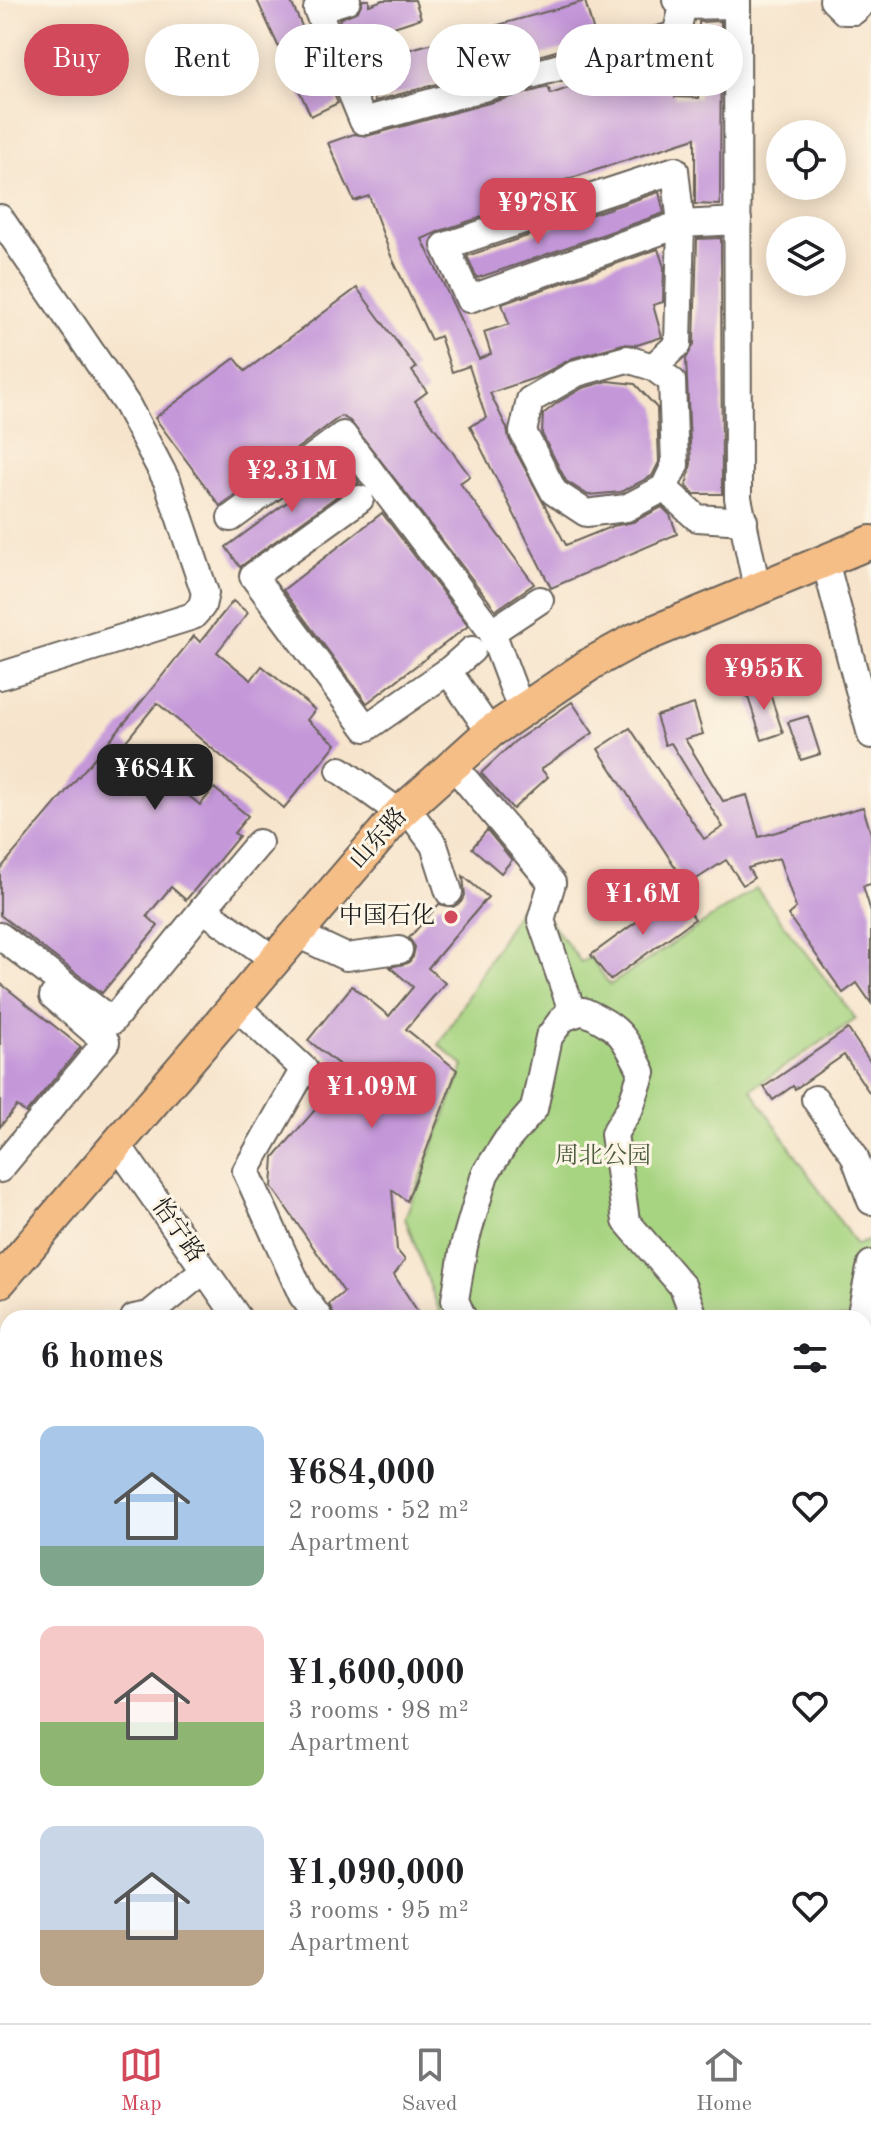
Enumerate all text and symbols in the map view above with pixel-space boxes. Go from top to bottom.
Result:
chip: Buy [24,24,129,96]
chip: Rent [145,24,259,96]
chip: Filters [275,24,411,96]
chip: New [427,24,540,96]
chip: Apartment [556,24,743,96]
map controls [766,120,846,296]
button: locate [766,120,846,200]
pin: ¥978K [482,178,594,246]
text: ¥978K [498,191,578,217]
button: layers [766,216,846,296]
pin: ¥2.31M [227,446,357,514]
text: ¥2.31M [247,459,337,485]
pin: ¥955K [708,644,820,712]
text: ¥955K [724,657,804,683]
pin: ¥684K [99,744,211,812]
text: ¥684K [115,757,195,783]
street label: 山东路 [344,802,412,874]
pin: ¥1.6M [587,869,699,937]
text: ¥1.6M [605,882,681,908]
place label: 中国石化 [339,902,435,929]
marker: 中国石化 [442,908,460,926]
pin: ¥1.09M [307,1062,437,1130]
text: ¥1.09M [327,1075,417,1101]
park label: 周北公园 [555,1143,651,1169]
street label: 怡宁路 [147,1193,210,1267]
icon: filters [788,1336,832,1380]
text: 6 homes [40,1341,163,1375]
text: ¥684,000 [288,1457,436,1491]
icon: home [104,1458,200,1554]
icon: heart [788,1484,832,1528]
text: 2 rooms · 52 m² [288,1498,469,1524]
text: Apartment [288,1530,410,1556]
text: ¥1,600,000 [288,1657,465,1691]
icon: home [104,1658,200,1754]
icon: heart [788,1684,832,1728]
text: 3 rooms · 98 m² [288,1698,469,1724]
text: Apartment [288,1730,410,1756]
text: ¥1,090,000 [288,1857,465,1891]
icon: home [104,1858,200,1954]
icon: heart [788,1884,832,1928]
text: 3 rooms · 95 m² [288,1898,469,1924]
text: Apartment [288,1930,410,1956]
tab: Map [119,2043,163,2118]
tab: Saved [402,2043,458,2118]
tab: Home [696,2043,752,2118]

